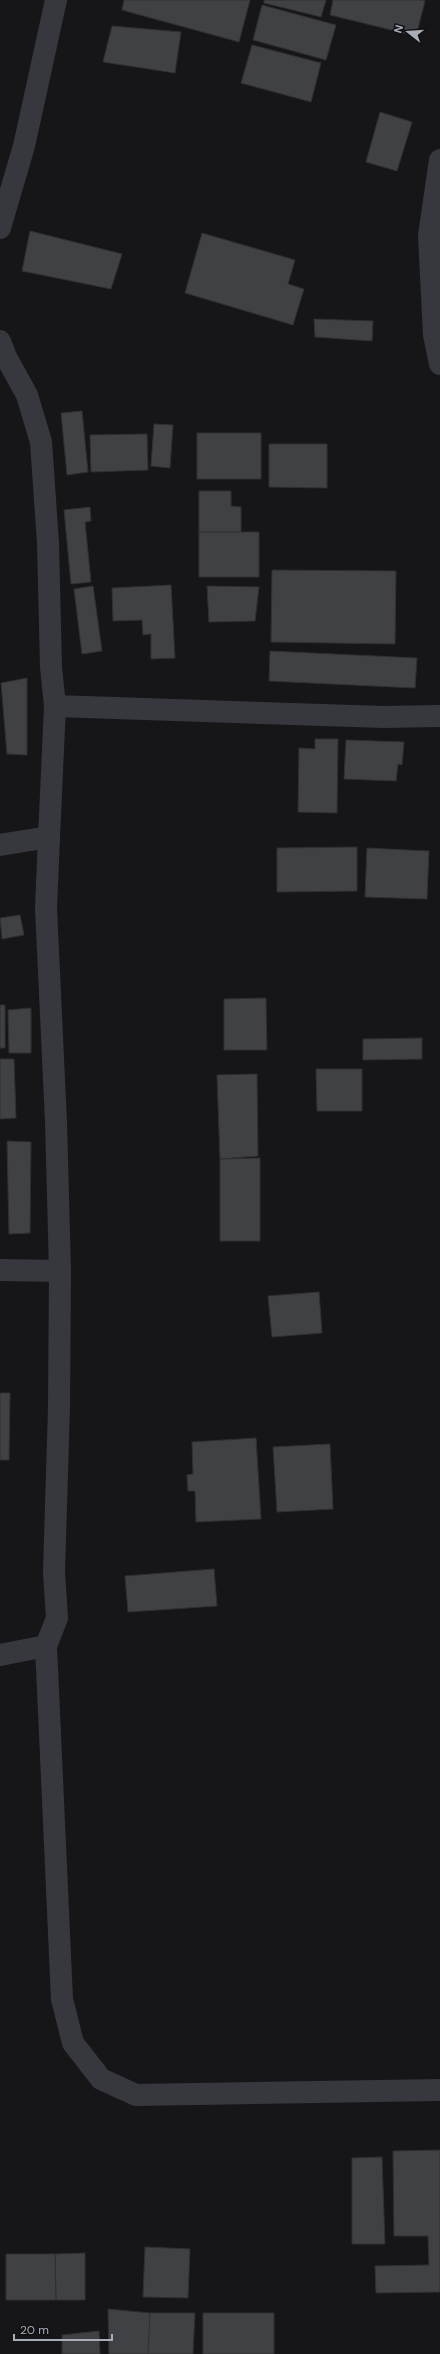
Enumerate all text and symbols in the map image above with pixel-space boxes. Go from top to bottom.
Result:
north arrow [388,12,428,52]
text: N [391,23,406,35]
scale bar [14,2316,112,2342]
text: 20 m [20,2322,49,2338]

